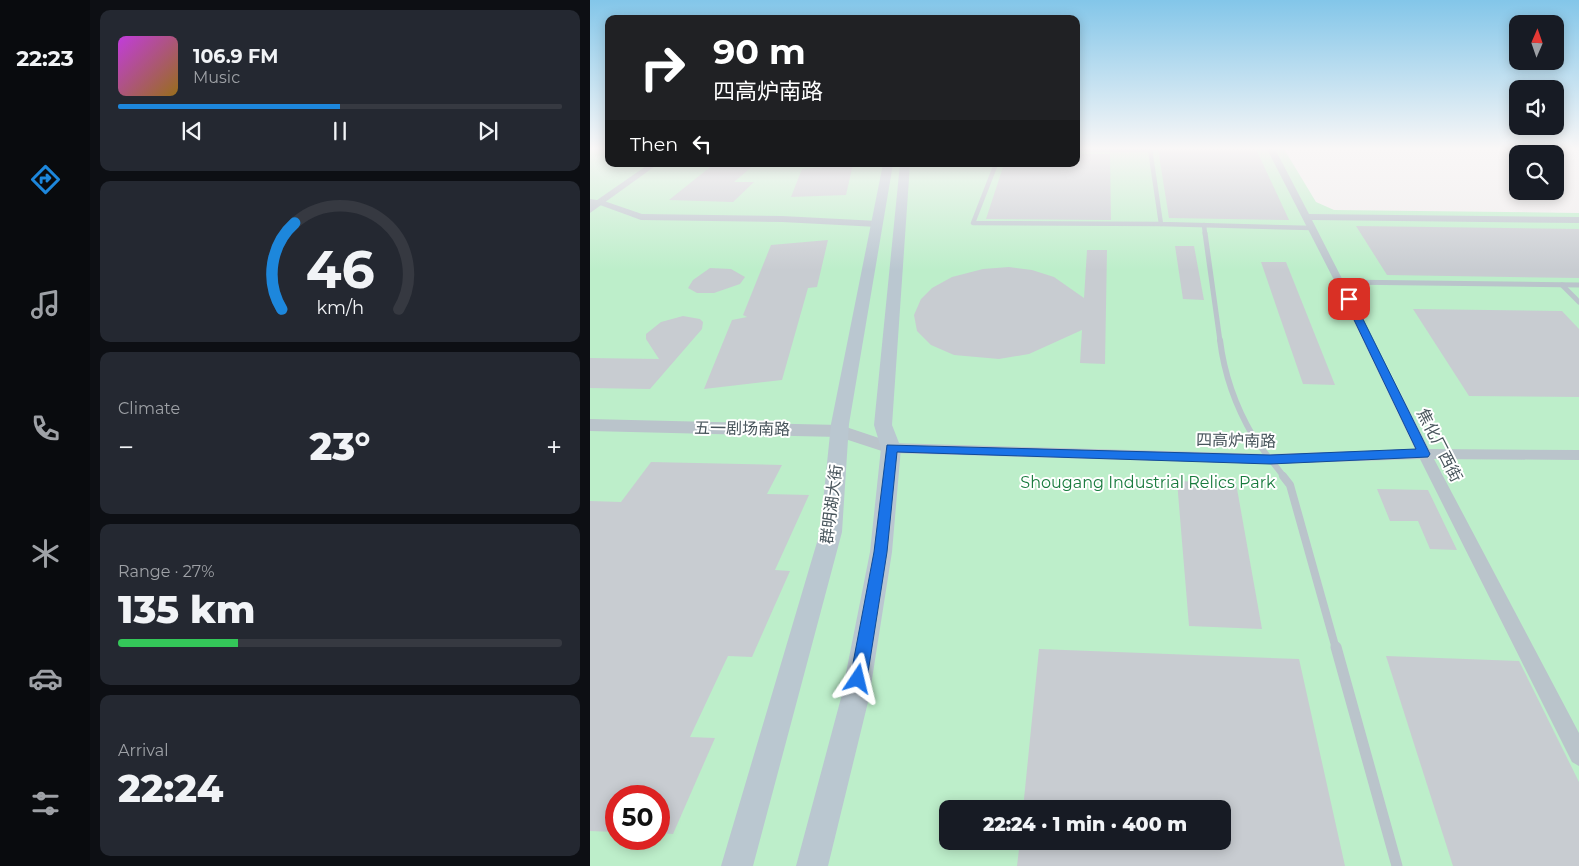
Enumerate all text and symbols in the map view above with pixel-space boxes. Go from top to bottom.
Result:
north arrow [1509,15,1564,70]
map controls [1509,15,1564,200]
text: 90 m [713,30,806,73]
icon: right [630,35,695,100]
text: 22:23 [16,45,74,72]
text: 106.9 FM [193,45,278,68]
text: Music [193,68,240,87]
text: 四高炉南路 [713,78,823,105]
button: sound [1509,80,1564,135]
icon: previous [178,117,206,145]
icon: pause [326,117,354,145]
icon: next [474,117,502,145]
icon: left [688,130,716,158]
text: Then [630,133,678,156]
button: search [1509,145,1564,200]
icon: directions [28,162,63,197]
text: 46 [306,238,374,301]
pin [1328,278,1370,320]
icon: arrive [1335,285,1363,313]
icon: music [28,287,63,322]
text: km/h [316,297,364,318]
text: Climate [118,399,180,418]
street label: 焦化厂西街 [1413,405,1466,485]
icon: phone [28,411,63,446]
street label: 五一剧场南路 [694,418,790,439]
text: 23° [310,423,370,470]
text: − [118,430,134,464]
text: + [546,430,562,464]
street label: 四高炉南路 [1196,430,1276,451]
street label: 群明湖大街 [817,463,846,545]
park label: Shougang Industrial Relics Park [1020,473,1276,492]
icon: climate [28,536,63,571]
text: Range · 27% [118,562,215,581]
text: 135 km [118,586,255,633]
position arrow [831,652,883,704]
icon: car [28,661,63,696]
text: Arrival [118,741,168,760]
text: 22:24 [118,765,223,812]
speed limit sign: 50 [605,785,670,850]
icon: filters [28,786,63,821]
text: 22:24 · 1 min · 400 m [983,813,1187,836]

